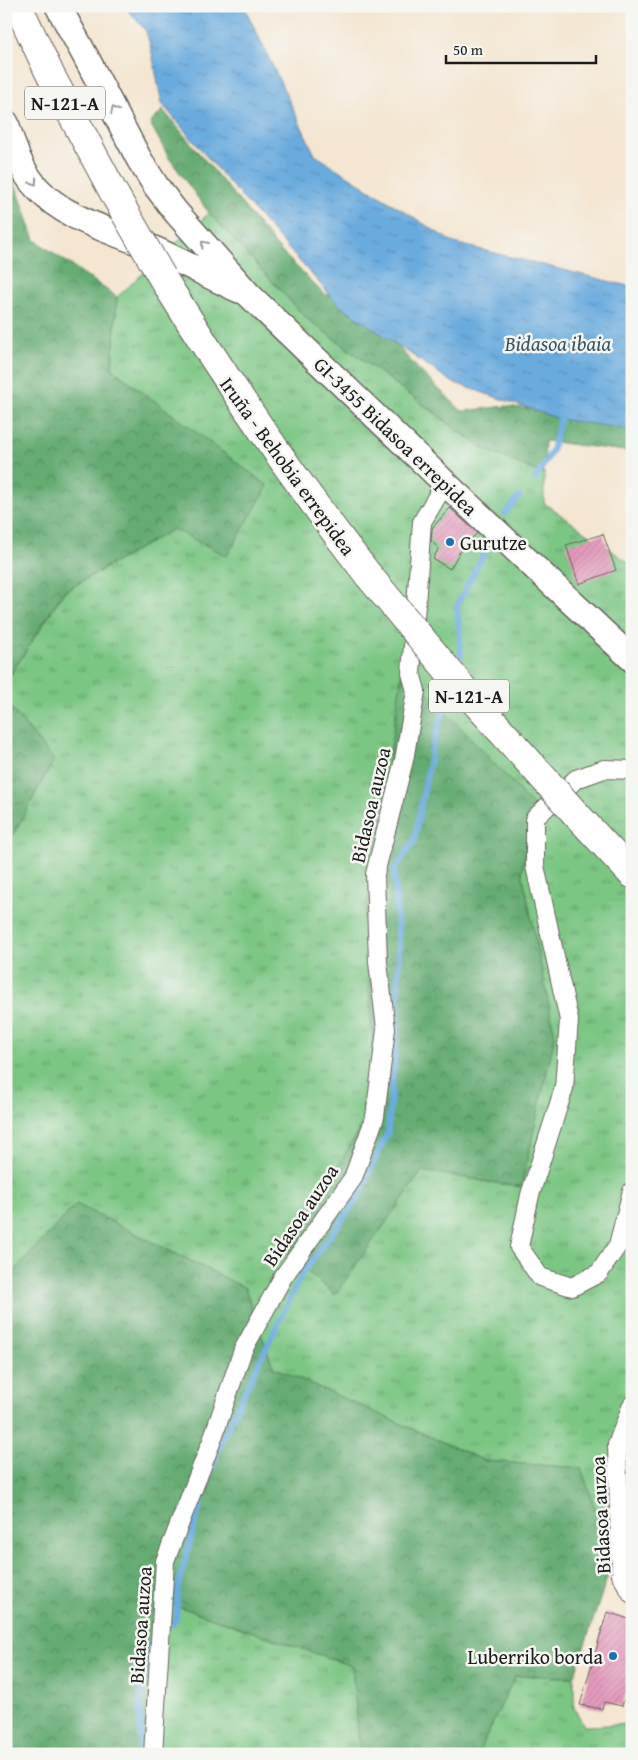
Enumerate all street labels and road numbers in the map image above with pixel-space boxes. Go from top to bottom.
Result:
road number: N-121-A [25,86,105,120]
street label: GI-3455 Bidasoa errepidea [308,350,485,522]
street label: Iruña - Behobia errepidea [213,371,363,562]
road number: N-121-A [429,679,509,712]
street label: Bidasoa auzoa [343,744,397,866]
street label: Bidasoa auzoa [255,1158,345,1272]
street label: Bidasoa auzoa [582,1455,618,1575]
street label: Bidasoa auzoa [121,1565,159,1685]

